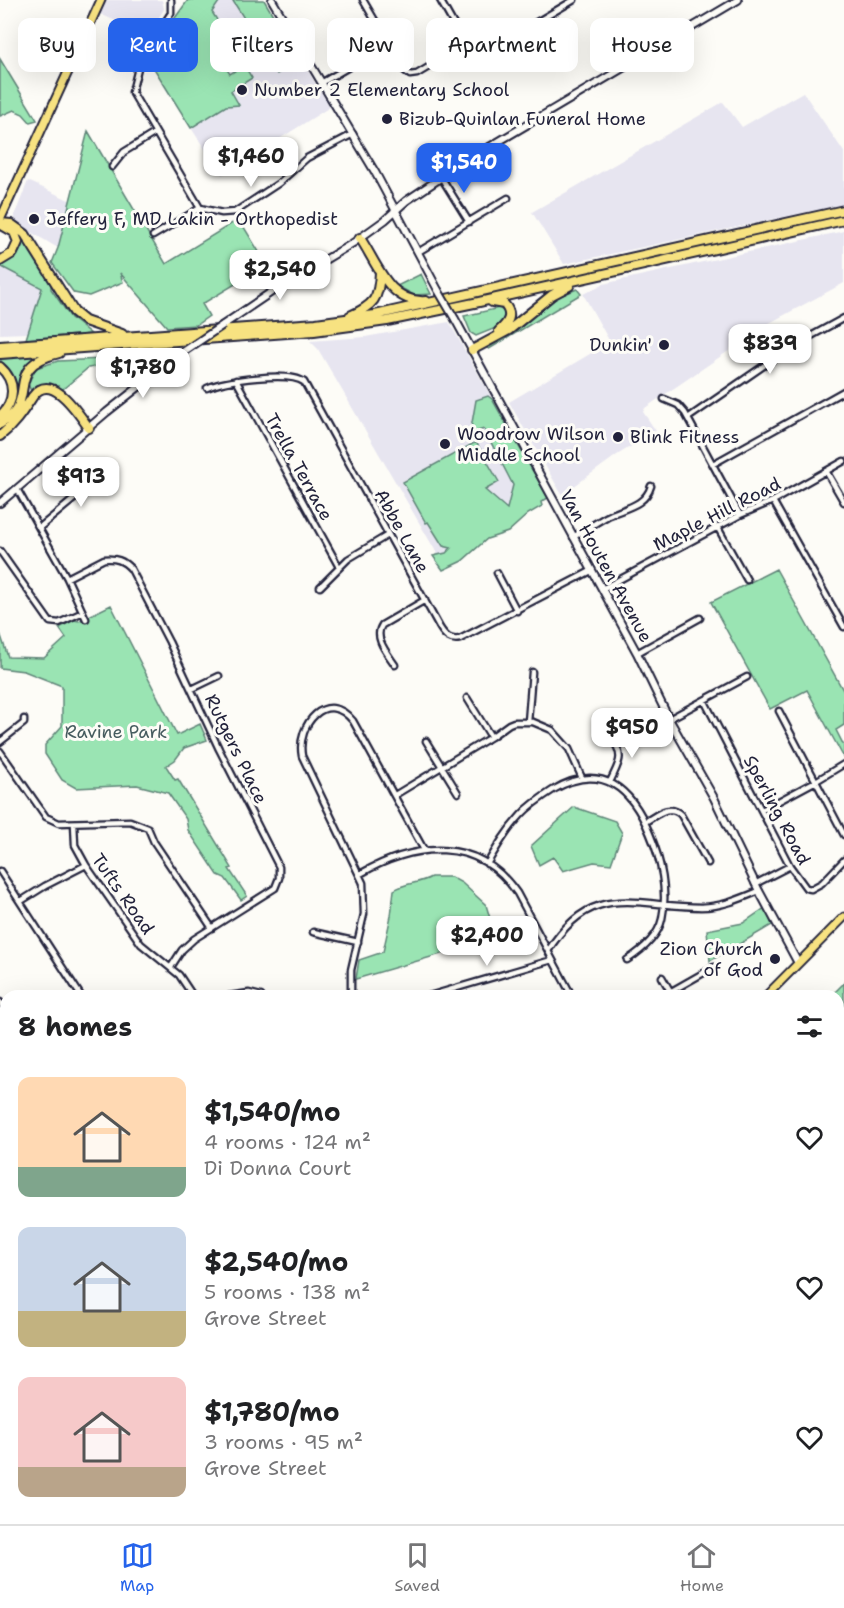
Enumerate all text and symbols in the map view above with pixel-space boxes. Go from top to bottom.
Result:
chip: Buy [18,18,96,72]
chip: Rent [108,18,198,72]
chip: Filters [210,18,315,72]
chip: New [327,18,414,72]
chip: Apartment [426,18,578,72]
chip: House [590,18,694,72]
place label: Number 2 Elementary School [254,78,510,102]
marker: Number 2 Elementary School [235,83,249,97]
place label: Bizub-Quinlan Funeral Home [399,107,646,131]
marker: Bizub-Quinlan Funeral Home [380,112,394,126]
pin: $1,460 [202,137,300,188]
text: $1,460 [217,143,285,169]
pin: $1,540 [415,143,513,194]
text: $1,540 [430,149,498,175]
place label: Jeffery F, MD Lakin - Orthopedist [46,207,338,231]
marker: Jeffery F, MD Lakin - Orthopedist [27,212,41,226]
pin: $2,540 [231,250,329,301]
text: $2,540 [243,256,317,282]
pin: $839 [734,324,806,375]
text: $839 [743,330,797,356]
place label: Dunkin' [589,333,652,357]
marker: Dunkin' [657,338,671,352]
pin: $1,780 [94,348,192,399]
text: $1,780 [110,354,176,380]
street label: Trella Terrace [260,409,338,525]
place label: Woodrow Wilson Middle School [457,422,605,467]
place label: Blink Fitness [630,425,739,449]
marker: Blink Fitness [611,430,625,444]
marker: Woodrow Wilson Middle School [438,437,452,451]
pin: $913 [45,457,117,508]
text: $913 [56,463,106,489]
street label: Maple Hill Road [649,471,785,557]
street label: Abbe Lane [369,485,435,577]
street label: Van Houten Avenue [554,485,658,647]
street label: Rutgers Place [199,690,273,808]
pin: $950 [596,708,668,759]
text: $950 [605,714,659,740]
park label: Ravine Park [65,720,167,744]
street label: Sperling Road [738,751,816,869]
street label: Tufts Road [86,849,160,939]
pin: $2,400 [438,916,536,967]
text: $2,400 [450,922,524,948]
place label: Zion Church of God [660,937,763,982]
marker: Zion Church of God [768,952,782,966]
text: 8 homes [18,1009,132,1044]
icon: filters [793,1010,826,1043]
text: $1,540/mo [204,1094,341,1129]
icon: home [66,1101,138,1173]
icon: heart [793,1121,826,1154]
text: 4 rooms · 124 m² [204,1129,371,1155]
text: Di Donna Court [204,1155,351,1181]
text: $2,540/mo [204,1244,348,1279]
icon: home [66,1251,138,1323]
icon: heart [793,1271,826,1304]
text: 5 rooms · 138 m² [204,1279,370,1305]
text: Grove Street [204,1305,327,1331]
text: $1,780/mo [204,1394,340,1429]
icon: home [66,1401,138,1473]
icon: heart [793,1421,826,1454]
text: 3 rooms · 95 m² [204,1429,363,1455]
text: Grove Street [204,1455,327,1481]
tab: Map [120,1539,154,1596]
tab: Saved [394,1539,440,1596]
tab: Home [680,1539,724,1596]

